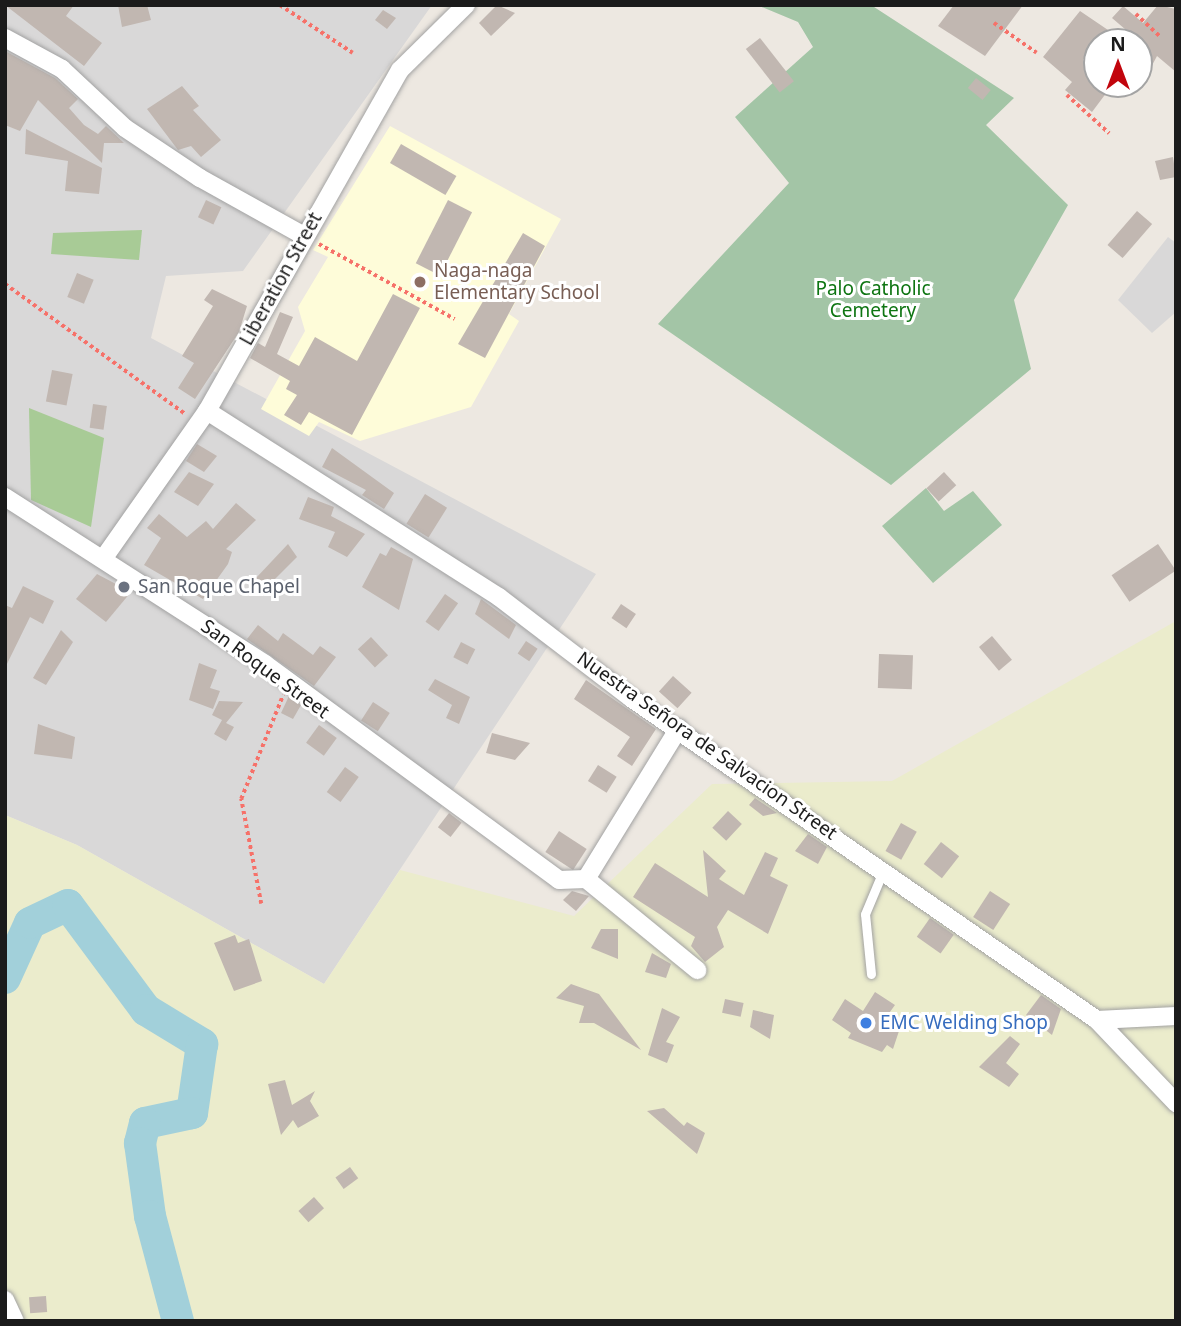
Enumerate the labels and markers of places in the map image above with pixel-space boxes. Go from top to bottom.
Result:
place label: Naga-naga Elementary School [434,260,600,304]
marker: Naga-naga Elementary School [412,274,428,290]
place label: San Roque Chapel [138,576,300,598]
marker: San Roque Chapel [116,579,132,595]
place label: EMC Welding Shop [880,1012,1048,1034]
marker: EMC Welding Shop [858,1015,874,1031]

